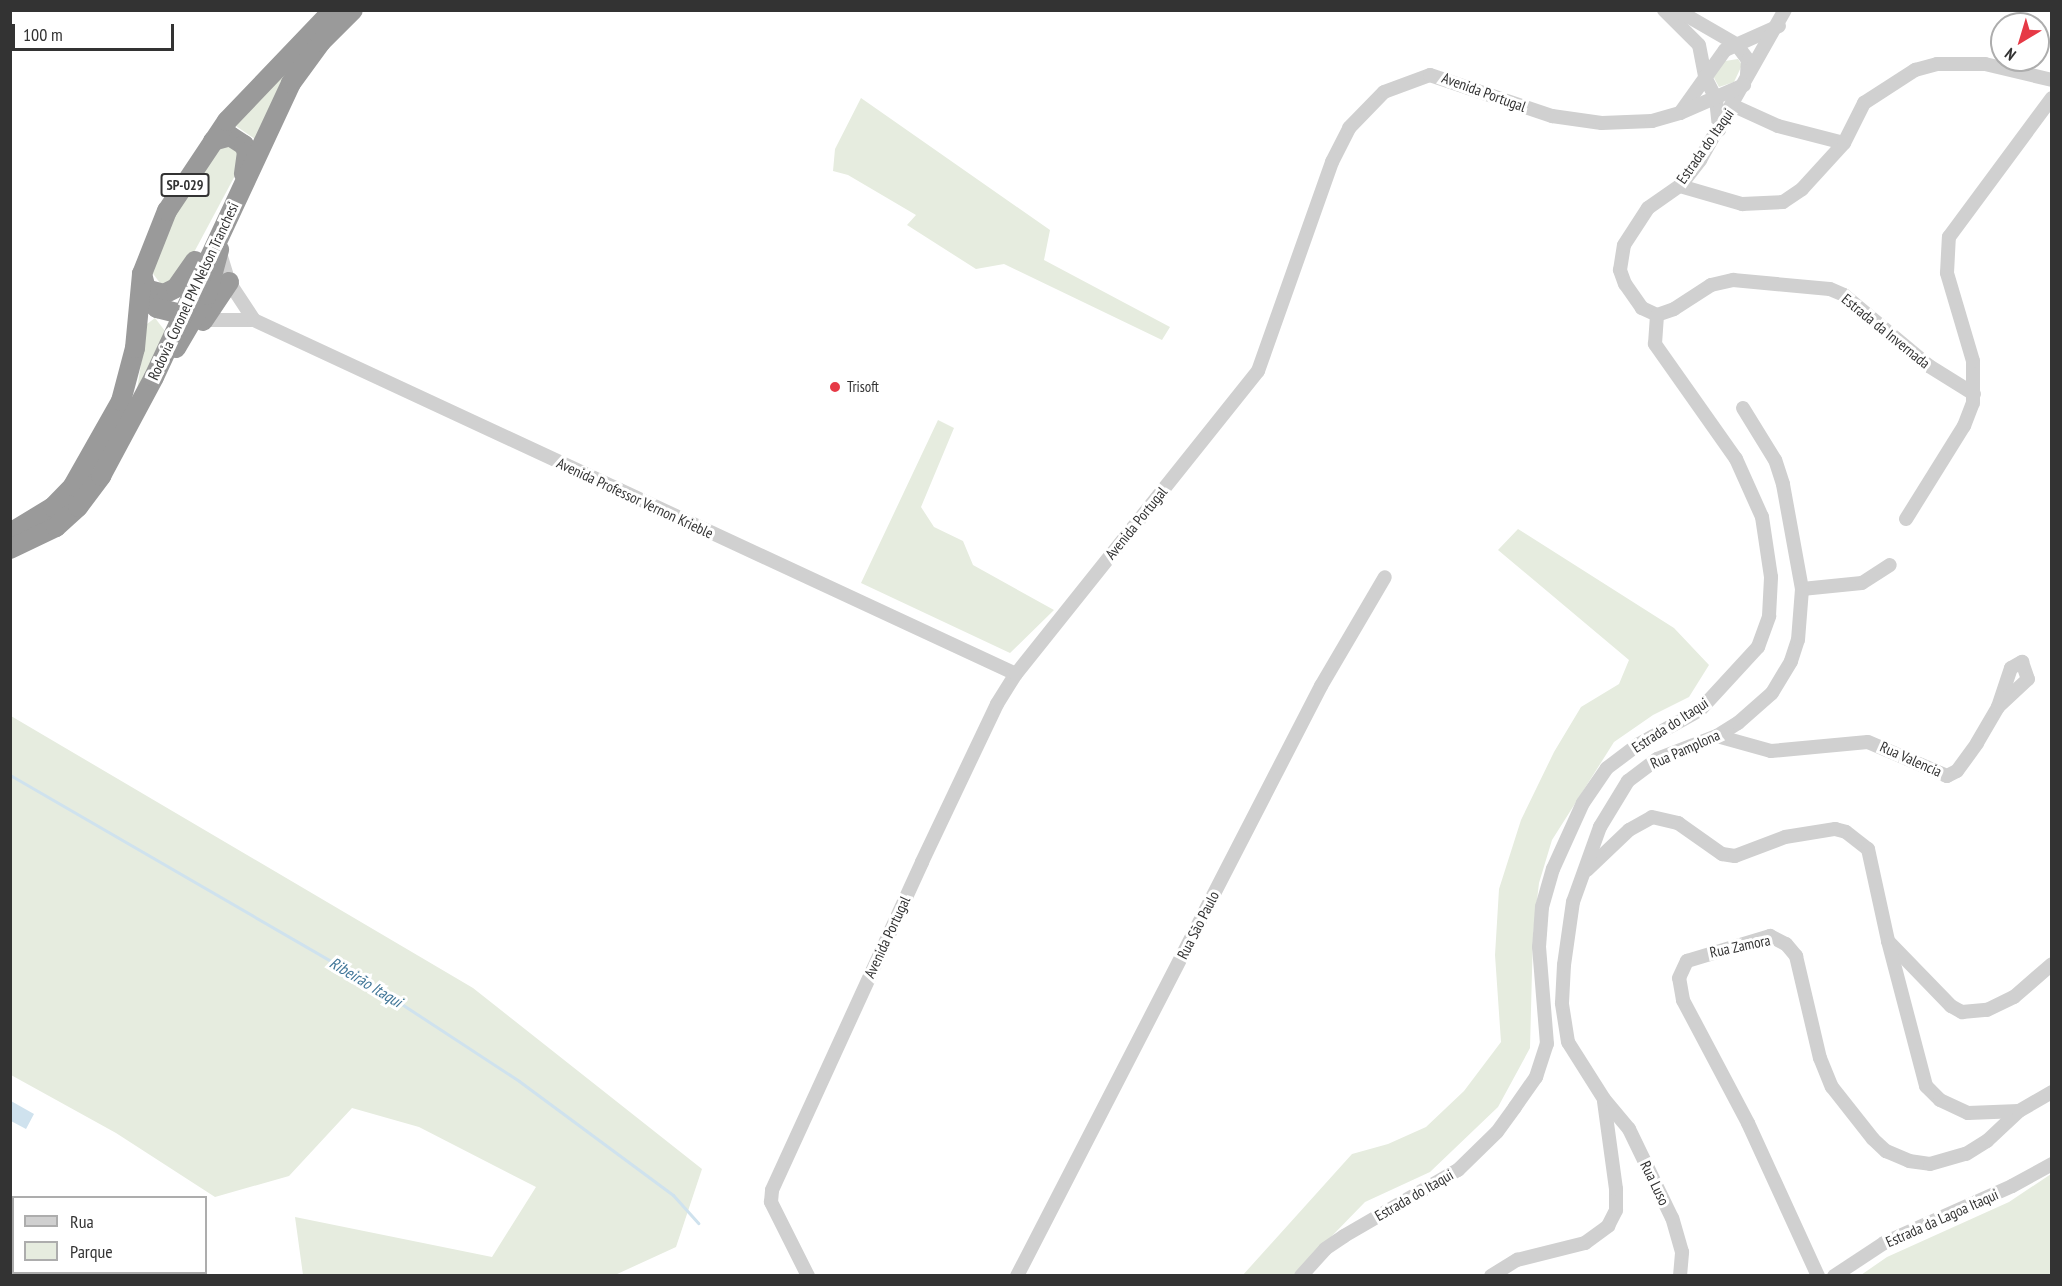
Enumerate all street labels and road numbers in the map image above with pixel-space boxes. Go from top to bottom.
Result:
street label: Avenida Portugal [1440,68,1528,116]
street label: Estrada do Itaqui [1673,105,1737,187]
road number: SP-029 [160,174,210,196]
street label: Rodovia Coronel PM Nelson Tranchesi [144,199,242,383]
street label: Estrada da Invernada [1838,290,1934,372]
street label: Avenida Professor Vernon Krieble [554,454,716,542]
street label: Avenida Portugal [1101,483,1171,563]
street label: Estrada do Itaqui [1628,694,1712,756]
street label: Rua Pamplona [1647,726,1723,772]
street label: Rua Valencia [1877,737,1945,781]
street label: Rua São Paulo [1173,888,1223,962]
street label: Avenida Portugal [860,893,914,981]
street label: Rua Zamora [1708,931,1772,961]
street label: Rua Luso [1637,1158,1673,1208]
street label: Estrada do Itaqui [1372,1165,1456,1225]
street label: Estrada da Lagoa Itaqui [1883,1185,2001,1251]

